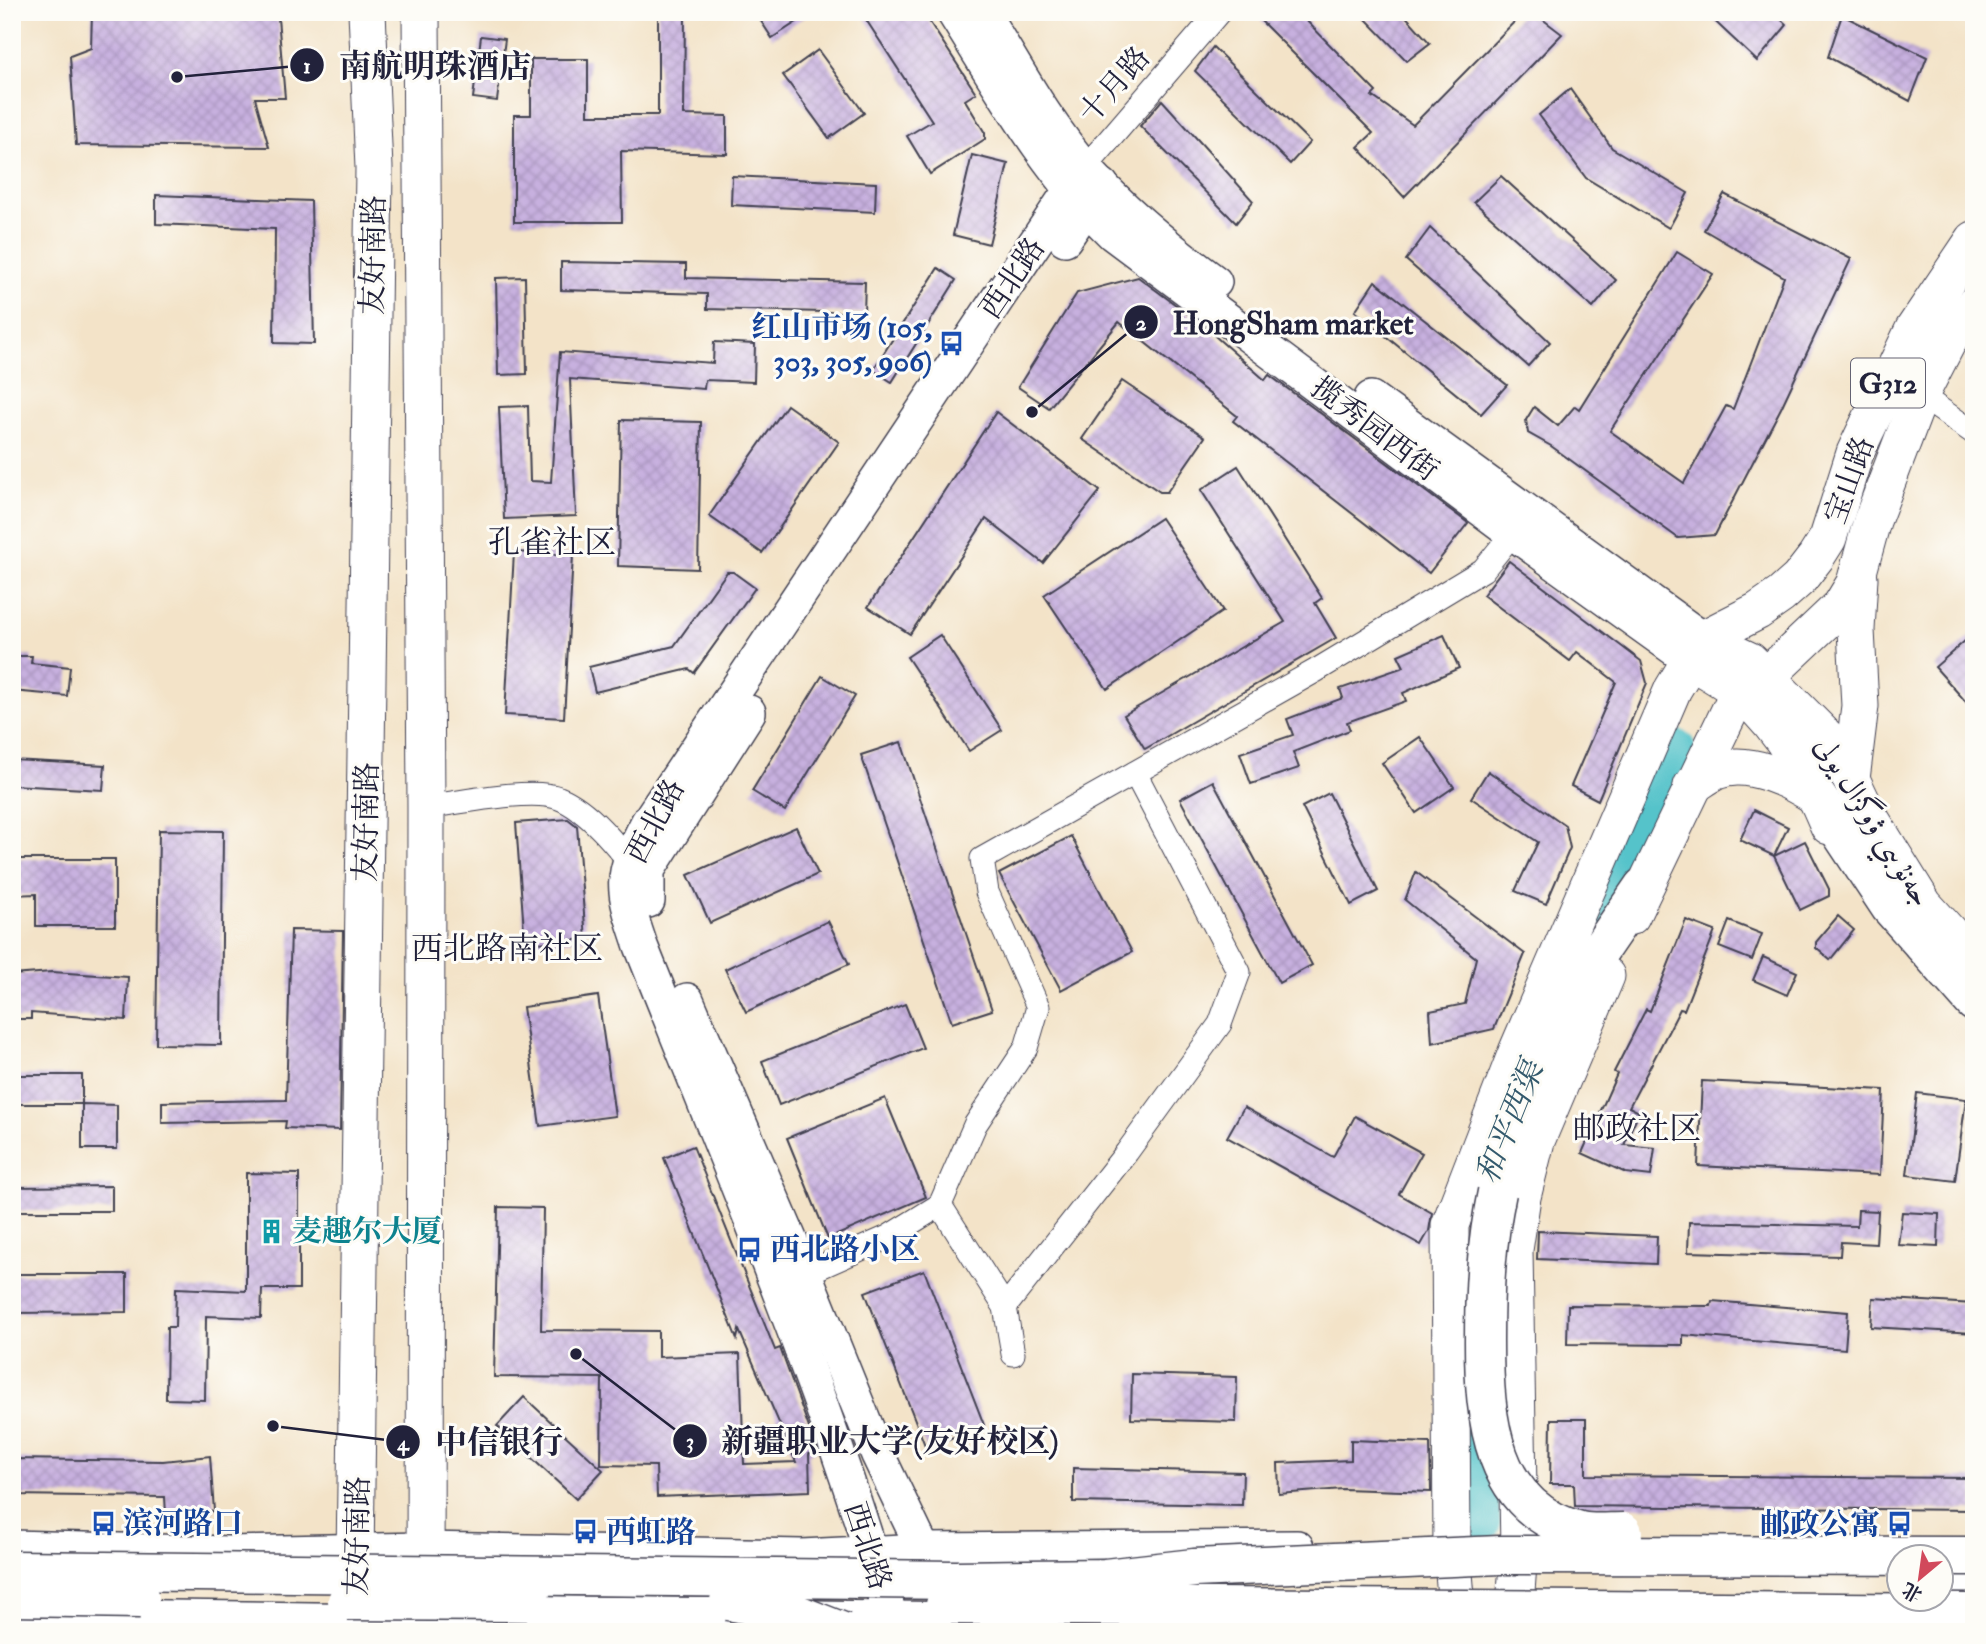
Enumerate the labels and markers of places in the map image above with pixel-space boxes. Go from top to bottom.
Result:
callout: 南航明珠酒店 [290,39,545,92]
callout: HongSham market [1124,296,1428,349]
place label: 红山市场 (105, 303, 305, 906) [751,309,932,380]
bus stop icon: 红山市场 (105, 303, 305, 906) [938,330,966,358]
place label: 麦趣尔大厦 [292,1213,442,1250]
building icon: 麦趣尔大厦 [258,1217,286,1245]
place label: 西北路小区 [770,1231,920,1268]
bus stop icon: 西北路小区 [736,1235,764,1263]
callout: 新疆职业大学(友好校区) [672,1415,1073,1468]
callout: 中信银行 [386,1416,577,1469]
place label: 滨河路口 [123,1505,243,1542]
place label: 邮政公寓 [1760,1506,1880,1543]
bus stop icon: 滨河路口 [89,1509,117,1537]
bus stop icon: 邮政公寓 [1886,1510,1914,1538]
place label: 西虹路 [606,1514,696,1551]
bus stop icon: 西虹路 [572,1518,600,1546]

